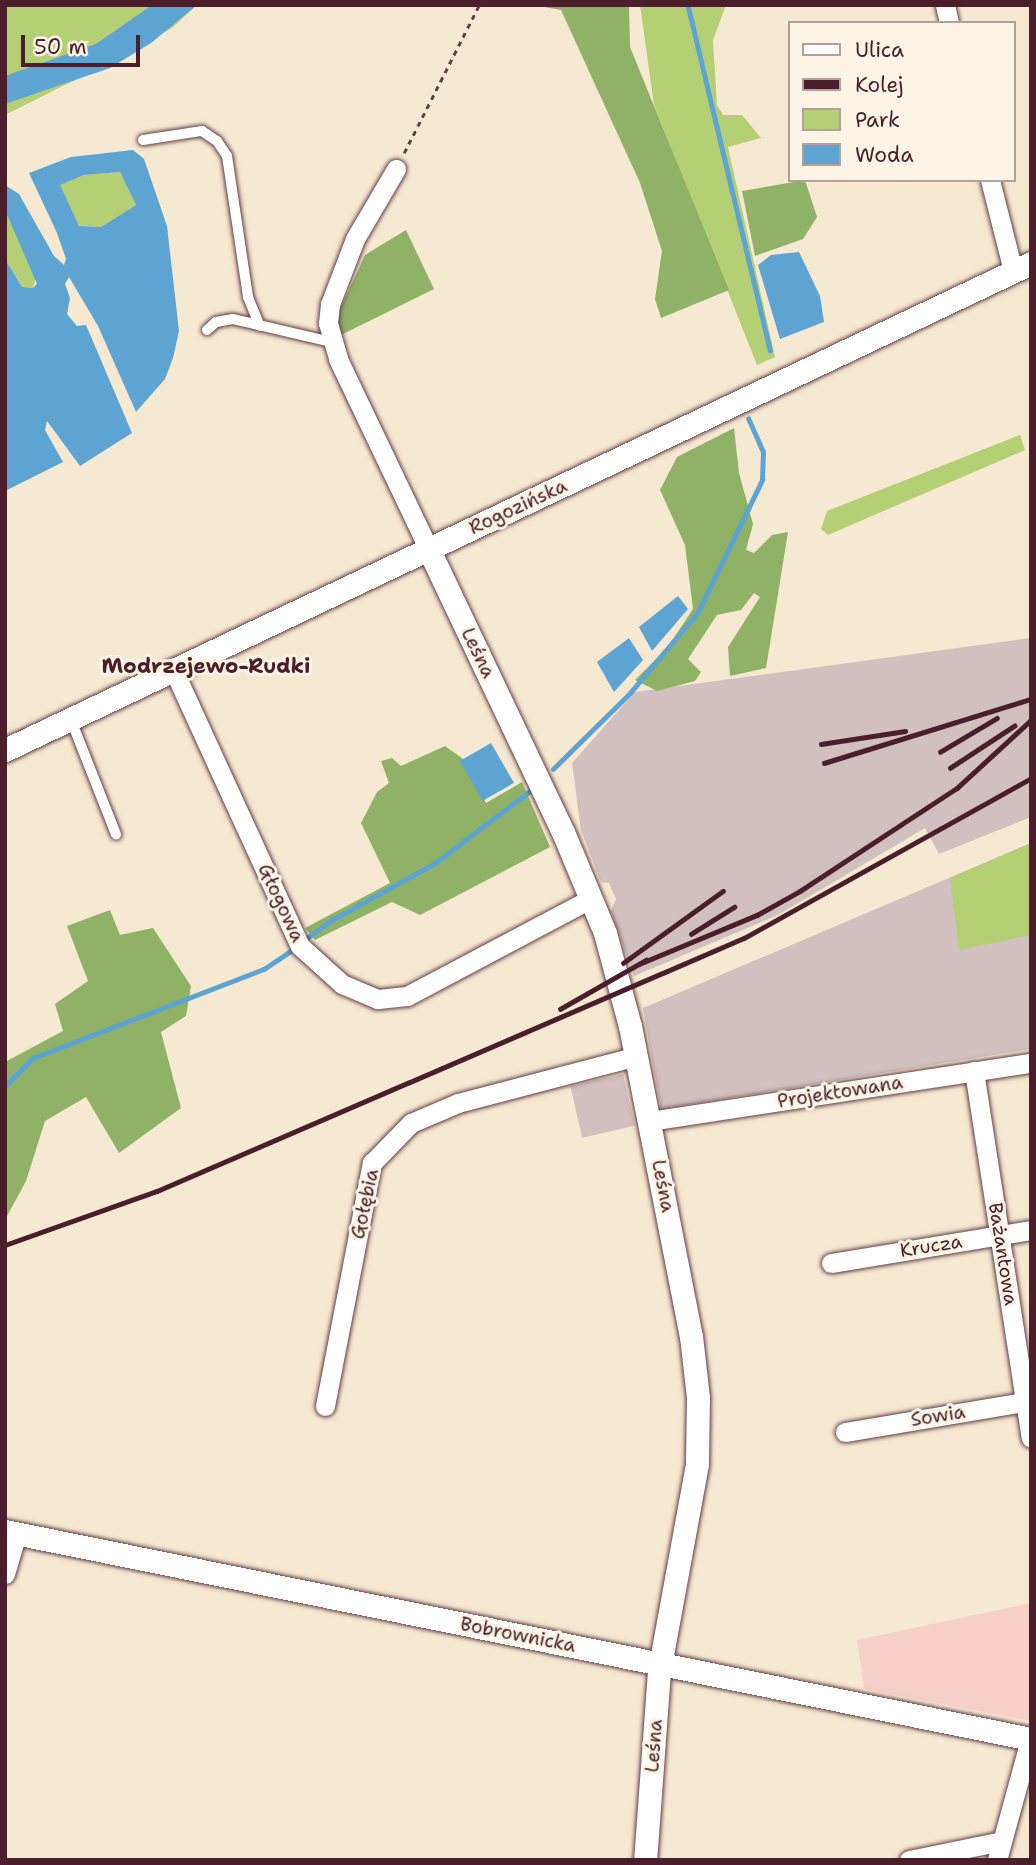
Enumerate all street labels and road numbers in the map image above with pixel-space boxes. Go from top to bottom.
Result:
street label: Rogozińska [465,474,571,540]
street label: Leśna [456,624,500,682]
street label: Głogowa [253,860,309,946]
street label: Projektowana [776,1071,904,1113]
street label: Leśna [647,1158,679,1214]
street label: Gołębia [346,1167,384,1241]
street label: Bażantowa [984,1201,1022,1307]
street label: Krucza [898,1230,964,1262]
street label: Sowia [909,1400,967,1432]
street label: Bobrownicka [458,1613,578,1657]
street label: Leśna [641,1719,667,1773]

